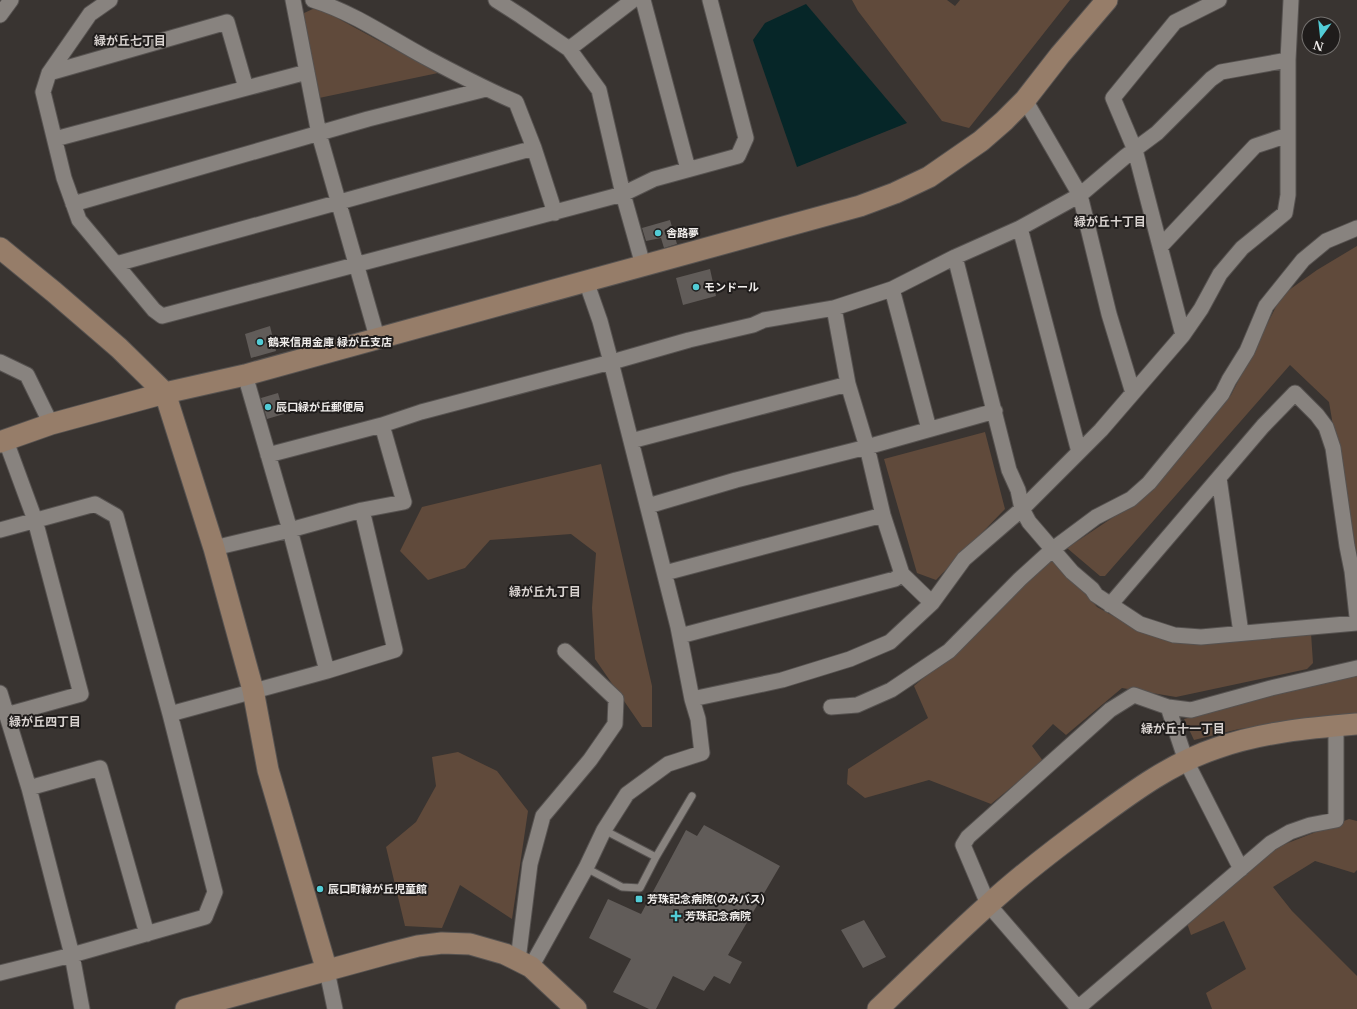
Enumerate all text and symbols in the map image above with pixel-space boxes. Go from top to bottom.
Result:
north arrow [1301,16,1341,56]
district label: 緑が丘七丁目 [94,33,166,48]
text: N [1311,37,1325,54]
district label: 緑が丘十丁目 [1074,214,1146,229]
place label: 舎路夢 [666,226,699,240]
marker: 舎路夢 [653,228,663,238]
place label: モンドール [704,280,759,294]
marker: モンドール [691,282,701,292]
place label: 鶴来信用金庫 緑が丘支店 [267,335,392,349]
marker: 鶴来信用金庫 緑が丘支店 [255,337,265,347]
place label: 辰口緑が丘郵便局 [276,400,364,414]
marker: 辰口緑が丘郵便局 [263,402,273,412]
district label: 緑が丘九丁目 [509,584,581,599]
district label: 緑が丘四丁目 [9,714,81,729]
district label: 緑が丘十一丁目 [1141,721,1225,736]
place label: 辰口町緑が丘児童館 [328,882,427,896]
marker: 辰口町緑が丘児童館 [315,884,325,894]
place label: 芳珠記念病院(のみバス) [647,892,765,906]
marker: 芳珠記念病院(のみバス) [634,894,644,904]
place label: 芳珠記念病院 [685,909,751,923]
marker: 芳珠記念病院 [670,910,682,922]

